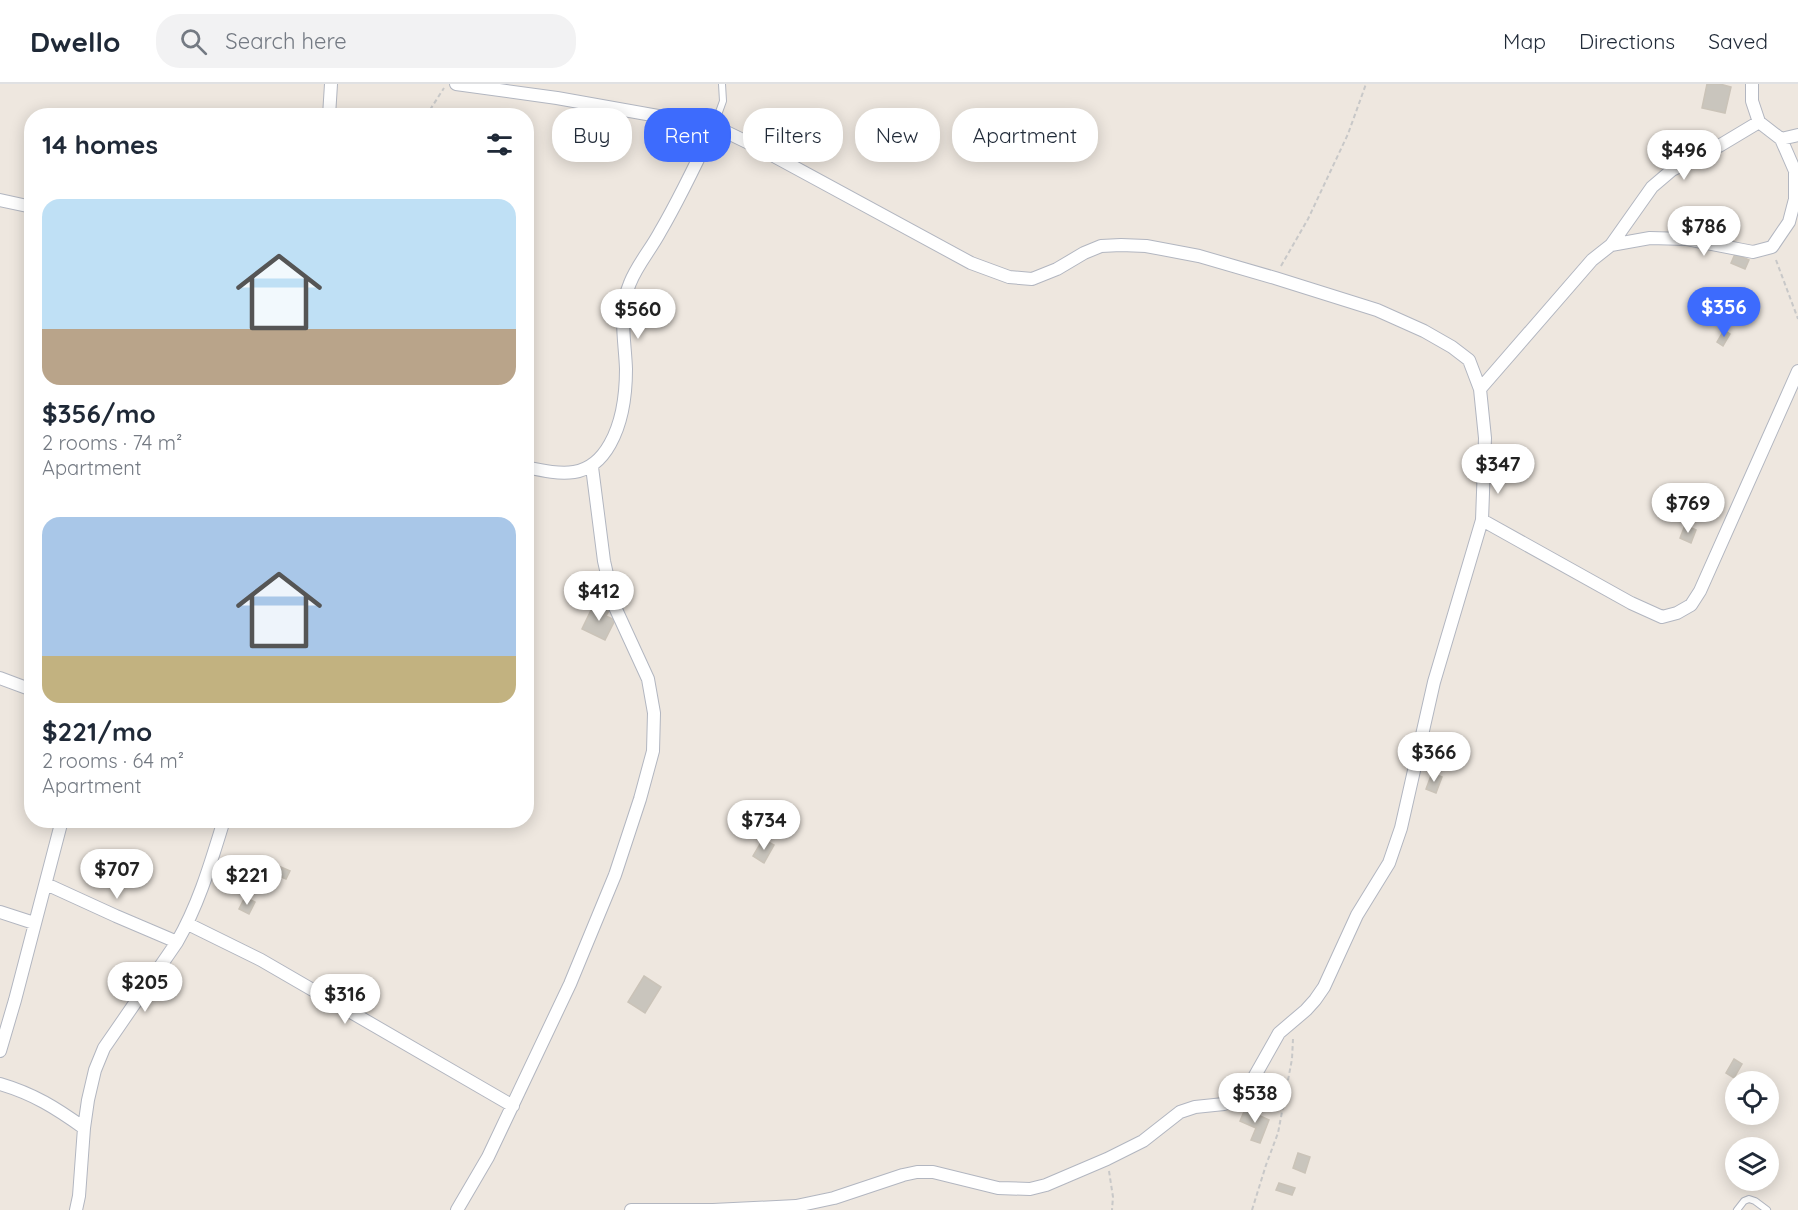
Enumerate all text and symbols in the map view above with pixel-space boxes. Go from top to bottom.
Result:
search box [156,14,576,68]
text: Dwello [30,24,120,59]
icon: search [177,25,210,58]
text: Search here [225,27,347,55]
text: Map [1503,28,1546,54]
text: Directions [1579,28,1675,54]
text: Saved [1708,28,1768,54]
chip: Buy [552,108,632,162]
chip: Rent [644,108,731,162]
chip: Filters [743,108,843,162]
chip: New [855,108,940,162]
chip: Apartment [952,108,1098,162]
text: 14 homes [42,128,158,161]
icon: filters [483,128,516,161]
pin: $496 [1648,130,1720,181]
text: $496 [1661,137,1707,162]
pin: $786 [1668,206,1740,257]
text: $786 [1682,213,1726,238]
icon: home [225,238,333,346]
pin: $356 [1688,287,1760,338]
pin: $560 [602,289,674,340]
text: $356 [1701,294,1747,319]
text: $560 [615,296,661,321]
text: $356/mo [42,397,156,430]
text: 2 rooms · 74 m² [42,430,182,455]
pin: $347 [1462,444,1534,495]
text: $347 [1476,451,1520,476]
text: Apartment [42,455,142,480]
pin: $769 [1652,483,1724,534]
text: $769 [1666,490,1710,515]
icon: home [225,556,333,664]
pin: $412 [563,571,635,622]
text: $412 [578,578,620,603]
text: $221/mo [42,715,152,748]
pin: $366 [1398,732,1470,783]
text: $366 [1412,739,1456,764]
text: 2 rooms · 64 m² [42,748,184,773]
text: Apartment [42,773,142,798]
pin: $734 [728,800,800,851]
text: $734 [741,807,787,832]
pin: $707 [81,849,153,900]
pin: $221 [211,855,283,906]
text: $707 [94,856,140,881]
text: $221 [226,862,268,887]
pin: $205 [109,962,181,1013]
text: $205 [121,969,169,994]
pin: $316 [309,974,381,1025]
text: $316 [324,981,366,1006]
map controls [1725,1071,1779,1191]
button: locate [1725,1071,1779,1125]
pin: $538 [1219,1073,1291,1124]
text: $538 [1232,1080,1278,1105]
button: layers [1725,1137,1779,1191]

